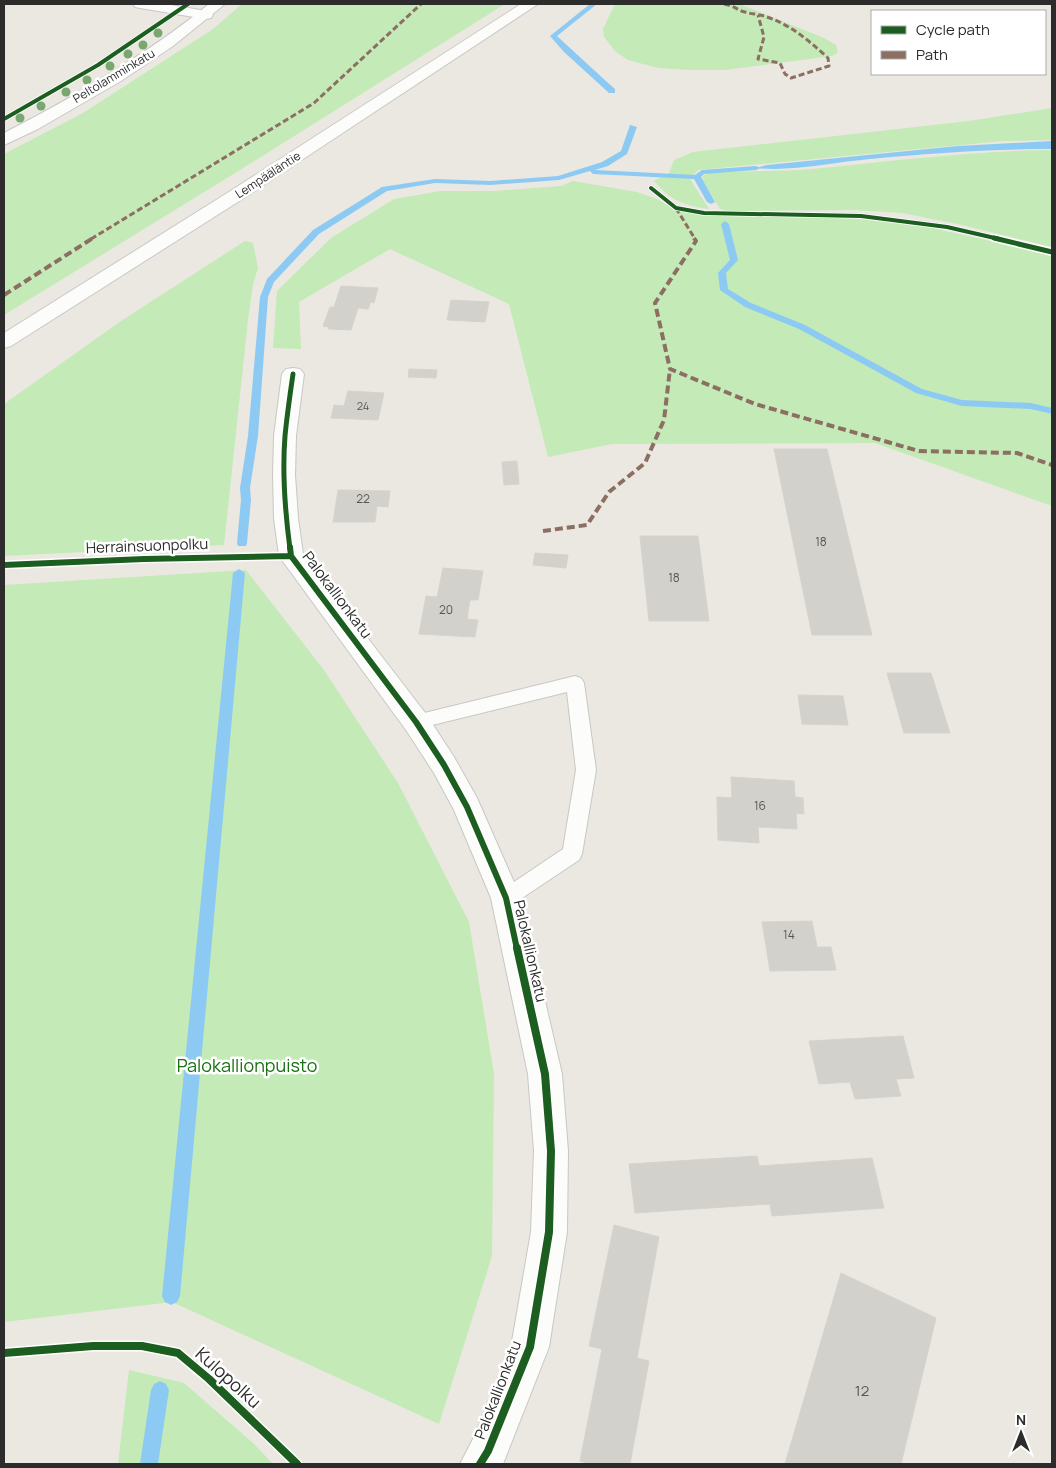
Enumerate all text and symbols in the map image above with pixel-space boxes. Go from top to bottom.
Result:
legend [871,10,1046,75]
text: Cycle path [916,19,990,40]
street label: Peltolamminkatu [70,44,158,107]
text: Path [916,44,948,65]
street label: Lempääläntie [232,147,304,202]
house number: 24 [357,398,369,413]
house number: 22 [356,490,370,507]
street label: Herrainsuonpolku [85,533,209,558]
house number: 18 [815,533,827,550]
street label: Palokallionkatu [298,547,377,643]
house number: 18 [668,569,680,586]
house number: 20 [439,601,453,618]
house number: 16 [754,797,766,814]
street label: Palokallionkatu [509,898,552,1004]
house number: 14 [783,926,795,943]
park label: Palokallionpuisto [177,1053,317,1077]
street label: Palokallionkatu [469,1337,526,1442]
street label: Kulopolku [191,1341,267,1413]
house number: 12 [855,1380,869,1401]
north arrow [996,1408,1046,1458]
text: N [1016,1410,1026,1429]

